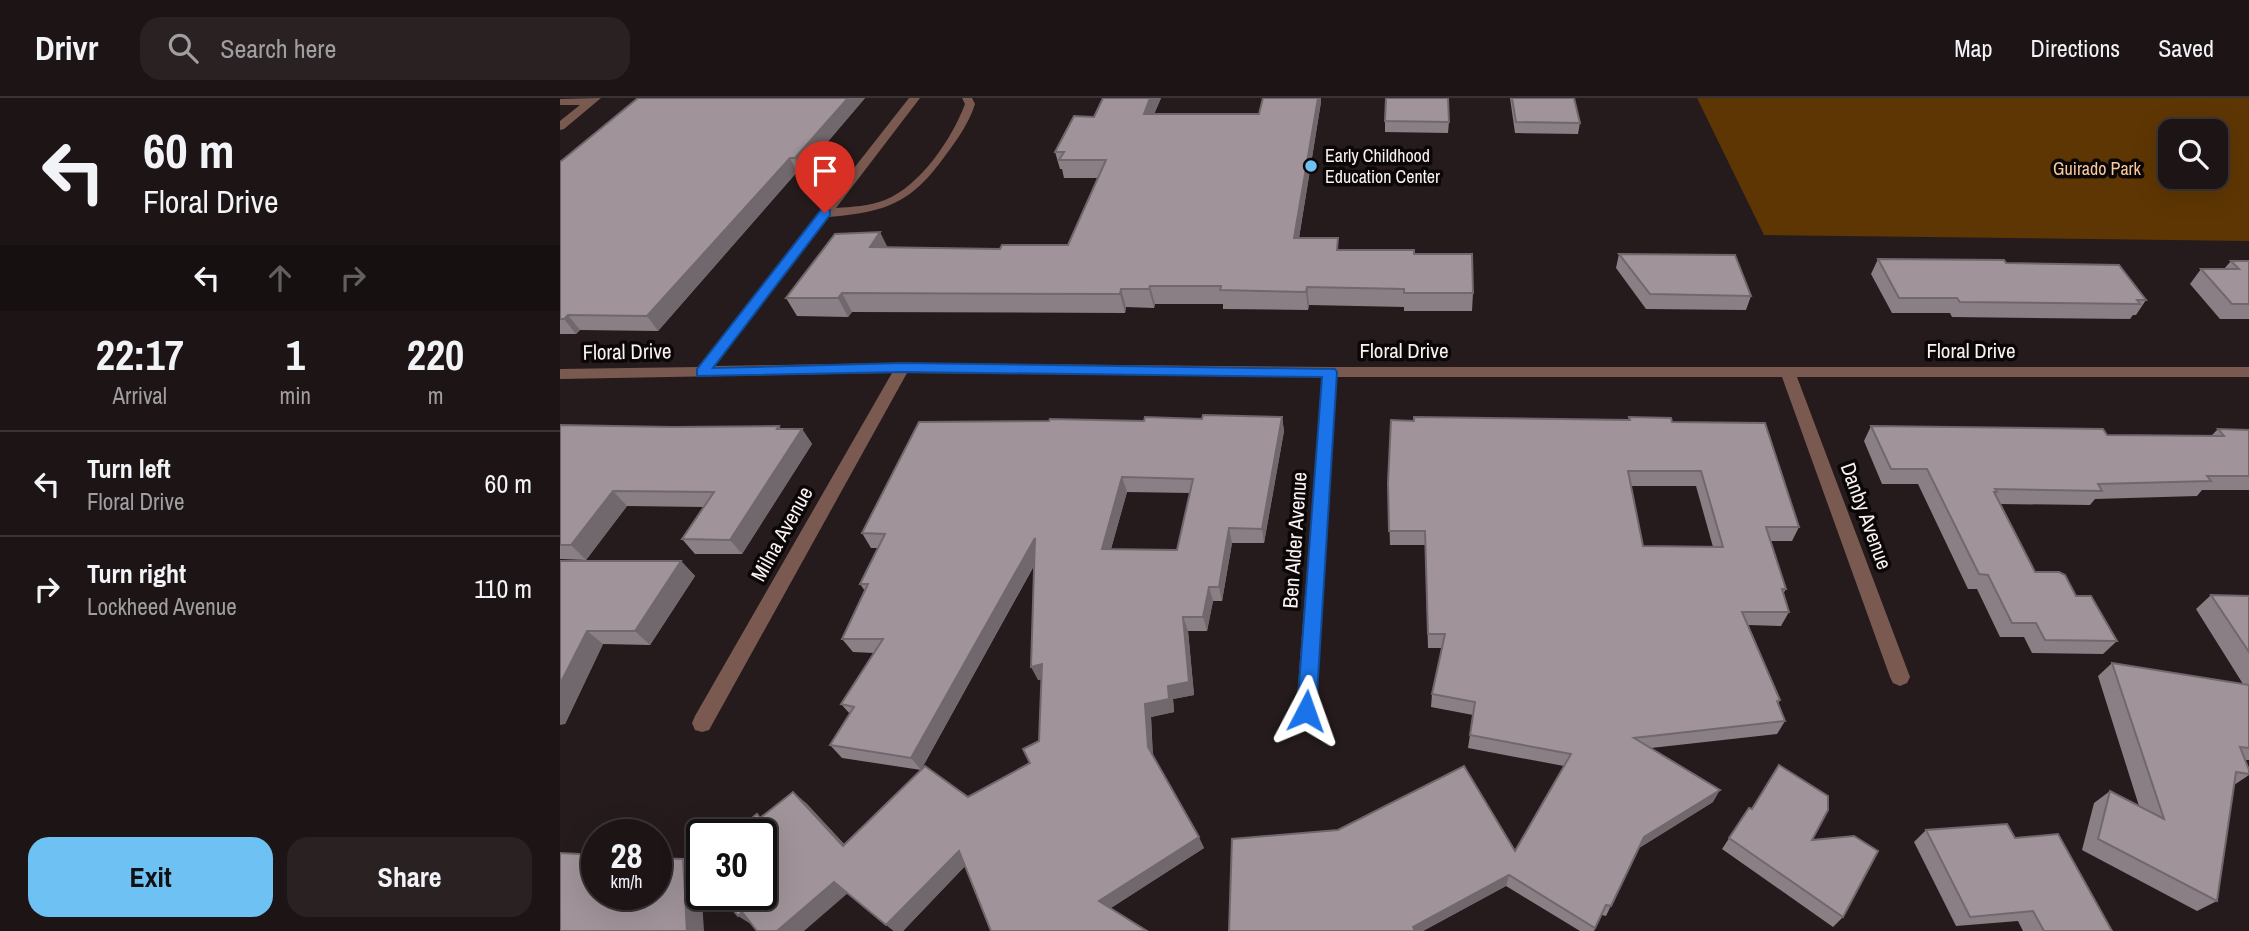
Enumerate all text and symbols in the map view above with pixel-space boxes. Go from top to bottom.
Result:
search box [140,17,630,80]
text: Drivr [35,26,98,70]
icon: search [164,29,202,67]
text: Search here [220,31,336,66]
text: Map [1954,32,1992,64]
text: Directions [2030,32,2120,64]
text: Saved [2158,32,2214,64]
text: 60 m [143,117,235,183]
map controls [2158,119,2228,189]
button: search [2158,119,2228,189]
icon: left [28,126,119,217]
pin [795,141,855,213]
place label: Early Childhood Education Center [1325,143,1440,189]
icon: arrive [806,152,844,190]
park label: Guirado Park [2053,156,2142,181]
marker: Early Childhood Education Center [1303,158,1319,174]
text: Floral Drive [143,180,279,223]
icon: left [188,259,226,297]
icon: ahead [261,259,299,297]
icon: right [334,259,372,297]
text: 22:17 [96,327,184,383]
text: 1 [286,327,305,383]
text: 220 [407,327,464,383]
street label: Floral Drive [582,336,672,367]
street label: Floral Drive [1360,336,1448,365]
street label: Floral Drive [1927,336,2015,365]
text: Arrival [113,380,167,411]
text: min [280,380,311,411]
text: m [428,380,443,411]
text: Turn left [87,451,171,486]
street label: Danby Avenue [1834,458,1899,573]
icon: left [28,465,66,503]
text: 60 m [485,466,532,501]
street label: Ben Alder Avenue [1275,471,1314,609]
street label: Milna Avenue [744,481,819,586]
text: Floral Drive [87,486,184,517]
text: Turn right [87,556,186,591]
icon: right [28,570,66,608]
text: 110 m [474,571,532,606]
text: Lockheed Avenue [87,591,237,622]
position arrow [1269,674,1343,748]
speed limit sign: 30 [686,819,777,910]
text: 28 [611,832,642,879]
button: Exit [28,837,273,917]
button: Share [287,837,532,917]
text: km/h [611,869,643,894]

